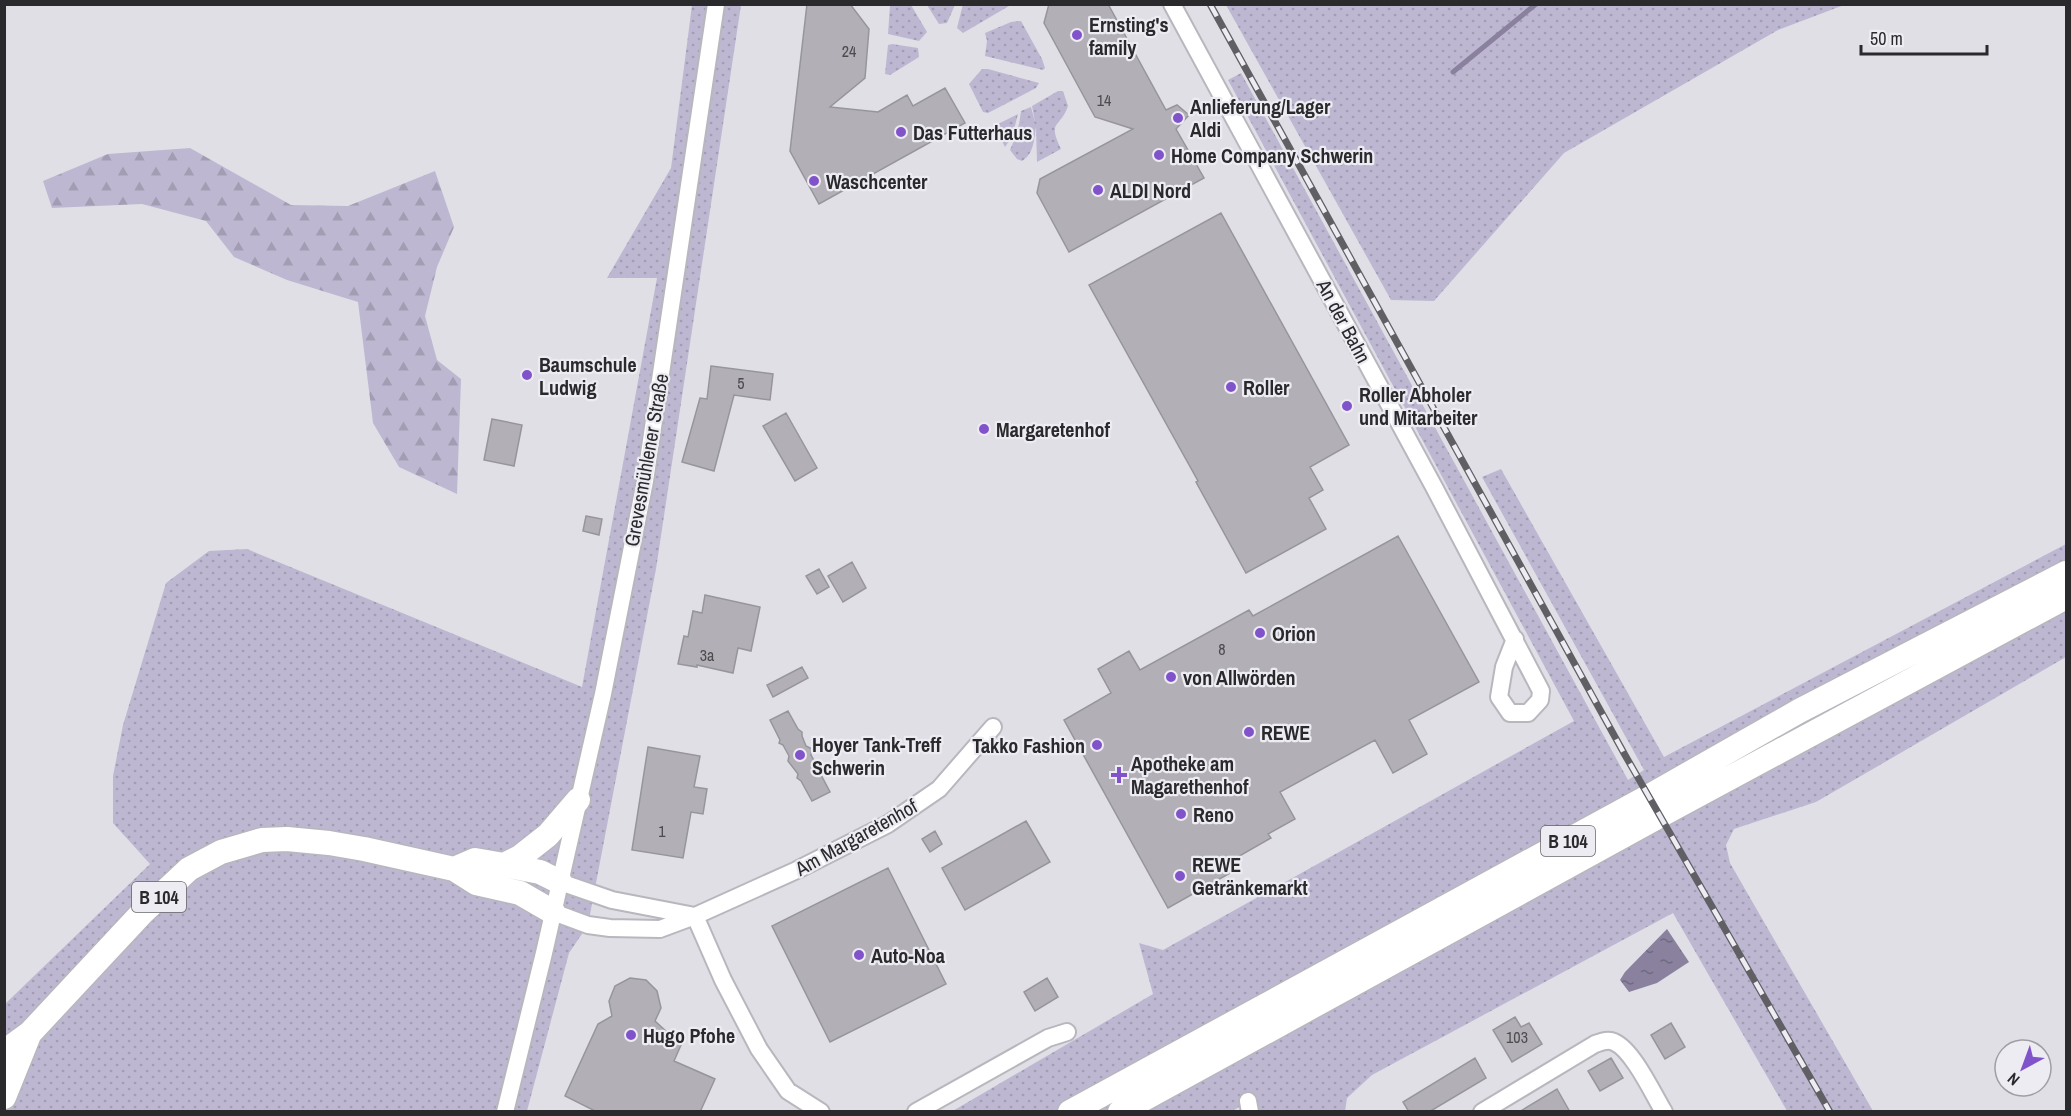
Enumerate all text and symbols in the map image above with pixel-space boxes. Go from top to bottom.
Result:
place label: Ernsting's family [1089,11,1169,61]
scale bar [1861,18,1987,56]
text: 50 m [1870,26,1903,51]
marker: Ernsting's family [1070,28,1084,42]
house number: 24 [842,40,856,62]
house number: 14 [1097,89,1111,111]
place label: Anlieferung/Lager Aldi [1190,93,1331,143]
marker: Anlieferung/Lager Aldi [1171,111,1185,125]
place label: Das Futterhaus [913,119,1032,146]
marker: Das Futterhaus [894,125,908,139]
place label: Home Company Schwerin [1171,142,1373,169]
marker: Home Company Schwerin [1152,148,1166,162]
place label: Waschcenter [826,168,928,195]
marker: Waschcenter [807,174,821,188]
place label: ALDI Nord [1110,177,1191,204]
marker: ALDI Nord [1091,183,1105,197]
street label: An der Bahn [1310,274,1377,368]
place label: Baumschule Ludwig [539,351,637,401]
marker: Baumschule Ludwig [520,368,534,382]
street label: Grevesmühlener Straße [618,371,674,549]
house number: 5 [737,372,745,394]
place label: Roller [1243,374,1290,401]
marker: Roller [1224,380,1238,394]
place label: Roller Abholer und Mitarbeiter [1359,381,1478,431]
marker: Roller Abholer und Mitarbeiter [1340,399,1354,413]
place label: Margaretenhof [996,416,1110,443]
marker: Margaretenhof [977,422,991,436]
place label: Orion [1272,620,1316,647]
marker: Orion [1253,626,1267,640]
house number: 8 [1218,638,1226,660]
house number: 3a [700,644,715,666]
place label: von Allwörden [1183,664,1295,691]
marker: von Allwörden [1164,670,1178,684]
place label: REWE [1261,719,1310,746]
marker: REWE [1242,725,1256,739]
place label: Hoyer Tank-Treff Schwerin [812,731,941,781]
place label: Takko Fashion [972,732,1085,759]
marker: Takko Fashion [1090,738,1104,752]
marker: Hoyer Tank-Treff Schwerin [793,748,807,762]
place label: Apotheke am Magarethenhof [1131,750,1249,800]
marker: Apotheke am Magarethenhof [1112,768,1126,782]
street label: Am Margaretenhof [789,792,922,882]
place label: Reno [1193,801,1234,828]
marker: Reno [1174,807,1188,821]
house number: 1 [658,820,666,842]
road number: B 104 [1541,826,1595,856]
place label: REWE Getränkemarkt [1192,851,1308,901]
marker: REWE Getränkemarkt [1173,869,1187,883]
road number: B 104 [132,882,186,912]
place label: Auto-Noa [871,942,945,969]
marker: Auto-Noa [852,948,866,962]
place label: Hugo Pfohe [643,1022,735,1049]
house number: 103 [1506,1026,1528,1048]
marker: Hugo Pfohe [624,1028,638,1042]
north arrow [1993,1038,2053,1098]
text: N [2002,1068,2024,1091]

